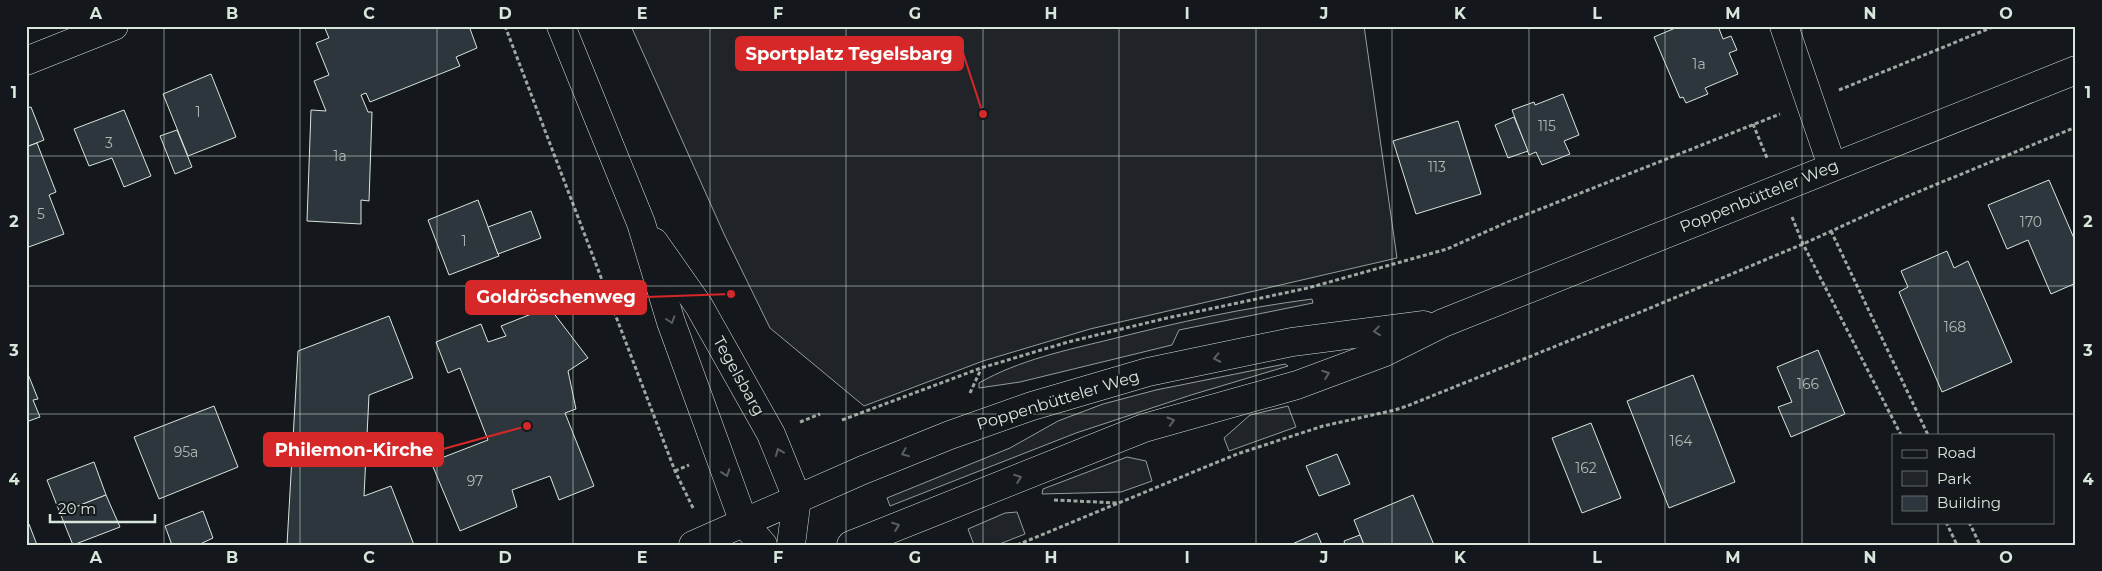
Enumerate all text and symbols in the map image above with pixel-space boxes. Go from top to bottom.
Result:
text: A [89,4,103,23]
text: B [226,4,238,23]
text: C [363,4,375,23]
text: D [498,4,512,23]
text: E [637,4,647,23]
text: F [773,4,783,23]
text: G [909,4,921,23]
text: H [1045,4,1057,23]
text: I [1184,4,1190,23]
text: J [1319,4,1328,23]
text: K [1454,4,1467,23]
text: L [1592,4,1602,23]
text: M [1725,4,1741,23]
text: N [1864,4,1876,23]
text: O [1999,4,2013,23]
callout: Sportplatz Tegelsbarg [736,37,963,70]
text: Sportplatz Tegelsbarg [745,43,953,65]
house number: 1a [1692,55,1706,73]
text: 1 [11,83,17,102]
text: 1 [2085,83,2091,102]
house number: 1 [195,103,201,121]
house number: 115 [1538,117,1556,135]
house number: 3 [105,134,113,152]
house number: 1a [333,147,347,165]
street label: Poppenbütteler Weg [1677,155,1841,237]
house number: 113 [1428,158,1446,176]
house number: 5 [37,205,45,223]
text: 2 [9,212,19,231]
text: 2 [2083,212,2093,231]
house number: 170 [2020,213,2042,231]
house number: 1 [461,232,467,250]
callout: Goldröschenweg [466,281,646,314]
text: Goldröschenweg [476,286,636,308]
one-way arrow [665,315,675,324]
house number: 168 [1944,318,1966,336]
one-way arrow [1373,325,1381,336]
street label: Tegelsbarg [709,333,769,419]
text: 3 [8,341,19,360]
text: 3 [2082,341,2093,360]
one-way arrow [1213,352,1221,362]
street label: Poppenbütteler Weg [974,366,1142,434]
one-way arrow [1321,370,1330,380]
house number: 166 [1797,375,1820,393]
one-way arrow [1166,416,1174,426]
house number: 164 [1670,432,1693,450]
callout: Philemon-Kirche [264,433,443,466]
legend [1892,434,2054,524]
text: Philemon-Kirche [275,439,433,461]
house number: 95a [174,443,198,461]
text: Road [1937,443,1976,462]
one-way arrow [901,447,910,457]
one-way arrow [775,448,785,457]
house number: 162 [1575,459,1597,477]
one-way arrow [720,468,730,476]
text: Park [1937,469,1971,488]
text: 4 [8,470,20,489]
text: 4 [2082,470,2094,489]
house number: 97 [467,472,483,490]
one-way arrow [1014,474,1022,484]
scale bar [50,491,155,523]
text: Building [1937,493,2001,512]
text: 20 m [58,499,96,518]
one-way arrow [892,522,900,532]
text: A [89,548,103,567]
text: B [226,548,238,567]
text: C [363,548,375,567]
text: D [498,548,512,567]
text: E [637,548,647,567]
text: F [773,548,783,567]
text: G [909,548,921,567]
text: H [1045,548,1057,567]
text: I [1184,548,1190,567]
text: J [1319,548,1328,567]
text: K [1454,548,1467,567]
text: L [1592,548,1602,567]
text: M [1725,548,1741,567]
text: N [1864,548,1876,567]
text: O [1999,548,2013,567]

